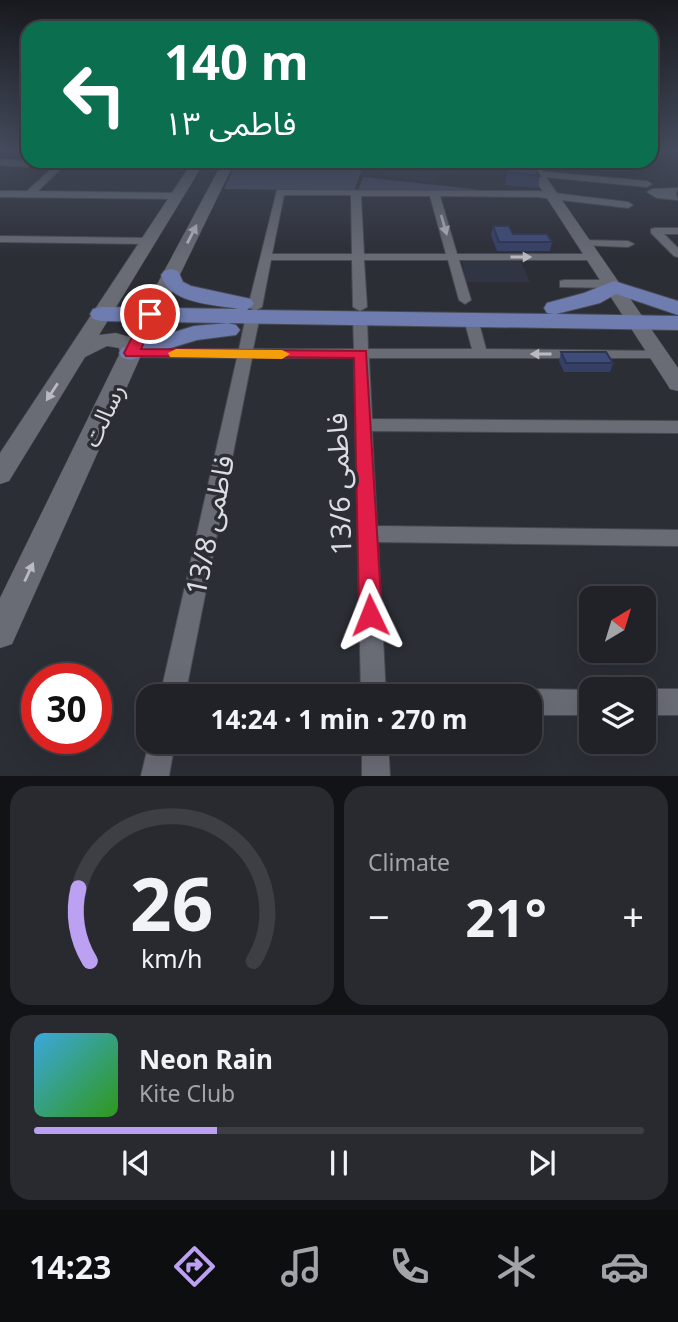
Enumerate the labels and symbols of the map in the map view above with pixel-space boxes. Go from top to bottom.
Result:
one-way arrow [439,215,449,236]
one-way arrow [186,224,197,244]
one-way arrow [511,251,533,263]
pin [120,284,180,344]
one-way arrow [529,348,551,360]
street label: رسالت [74,378,132,452]
one-way arrow [45,383,58,402]
street label: فاطمی 13/6 [317,412,359,556]
street label: فاطمی 13/8 [176,452,242,598]
one-way arrow [24,561,35,582]
position arrow [333,578,407,652]
north arrow [579,586,656,663]
speed limit sign: 30 [21,663,112,754]

